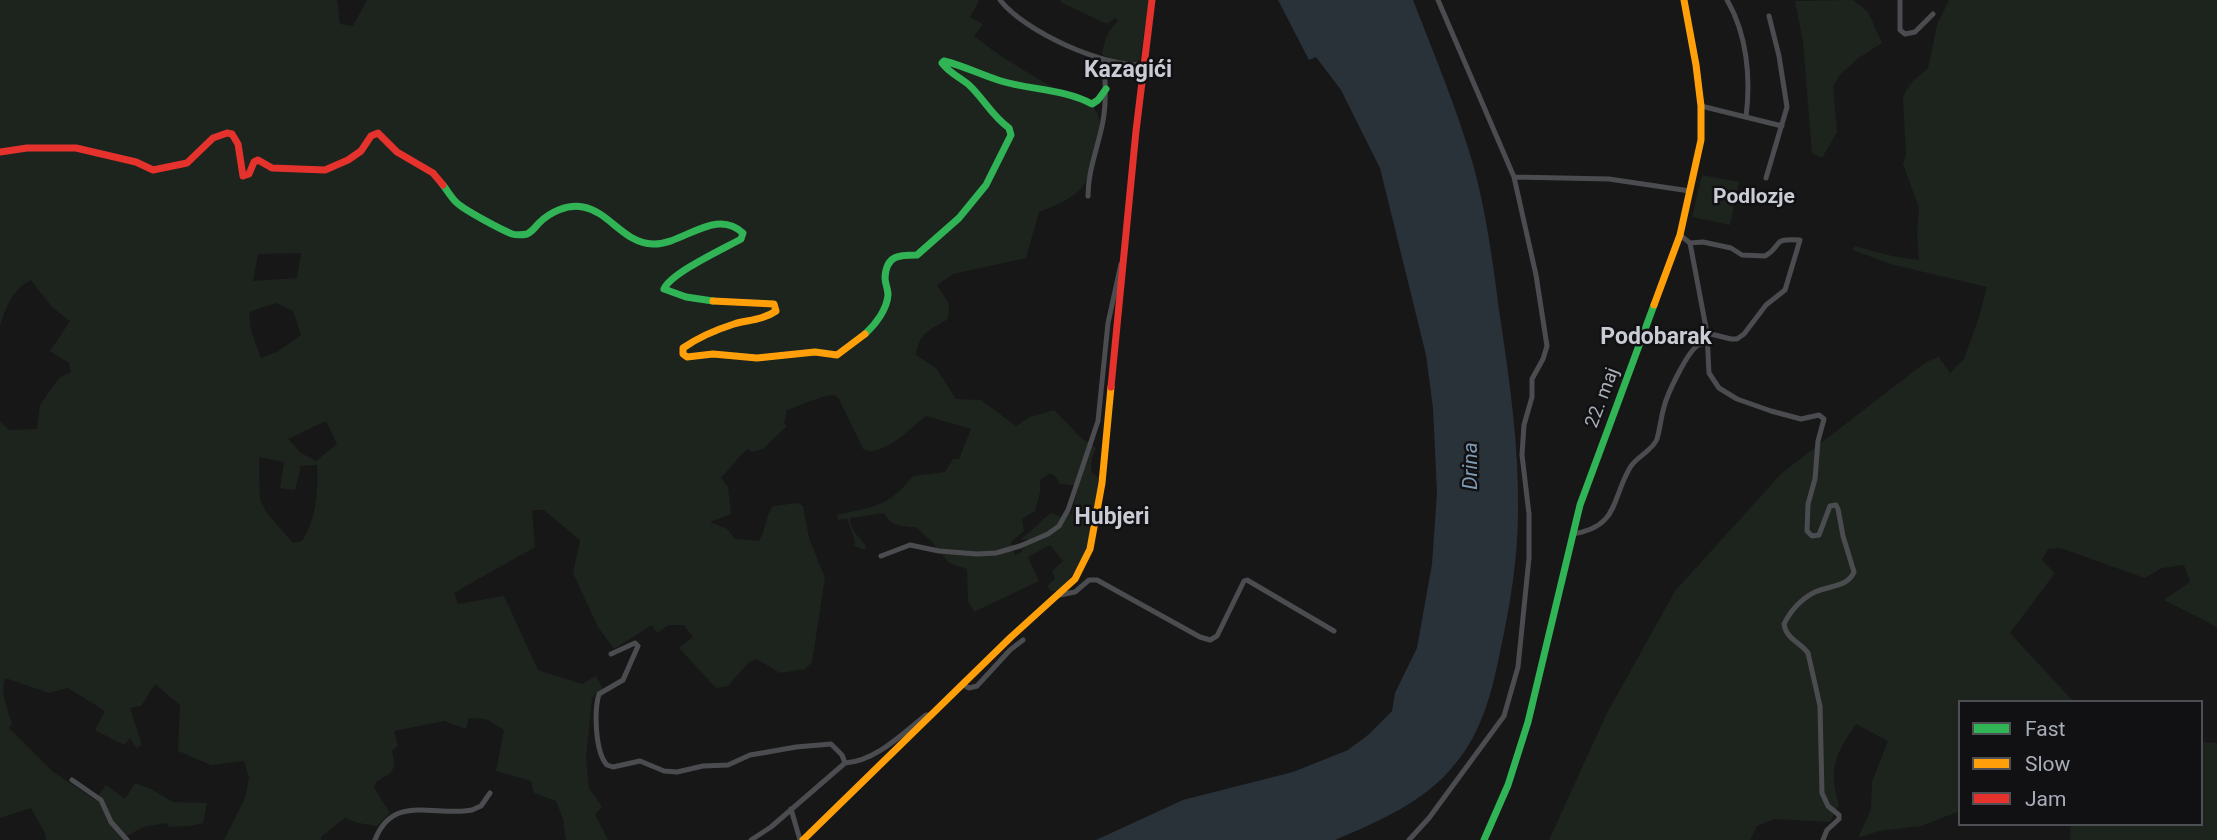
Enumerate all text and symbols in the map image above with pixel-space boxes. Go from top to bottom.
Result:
district label: Kazagići [1084,57,1172,85]
district label: Podlozje [1713,185,1795,211]
district label: Podobarak [1600,324,1712,352]
street label: 22. maj [1581,365,1625,431]
water label: Drina [1459,442,1485,490]
district label: Hubjeri [1075,504,1149,532]
legend [1958,700,2203,826]
text: Fast [2025,717,2065,741]
text: Slow [2025,752,2070,776]
text: Jam [2025,787,2066,811]

